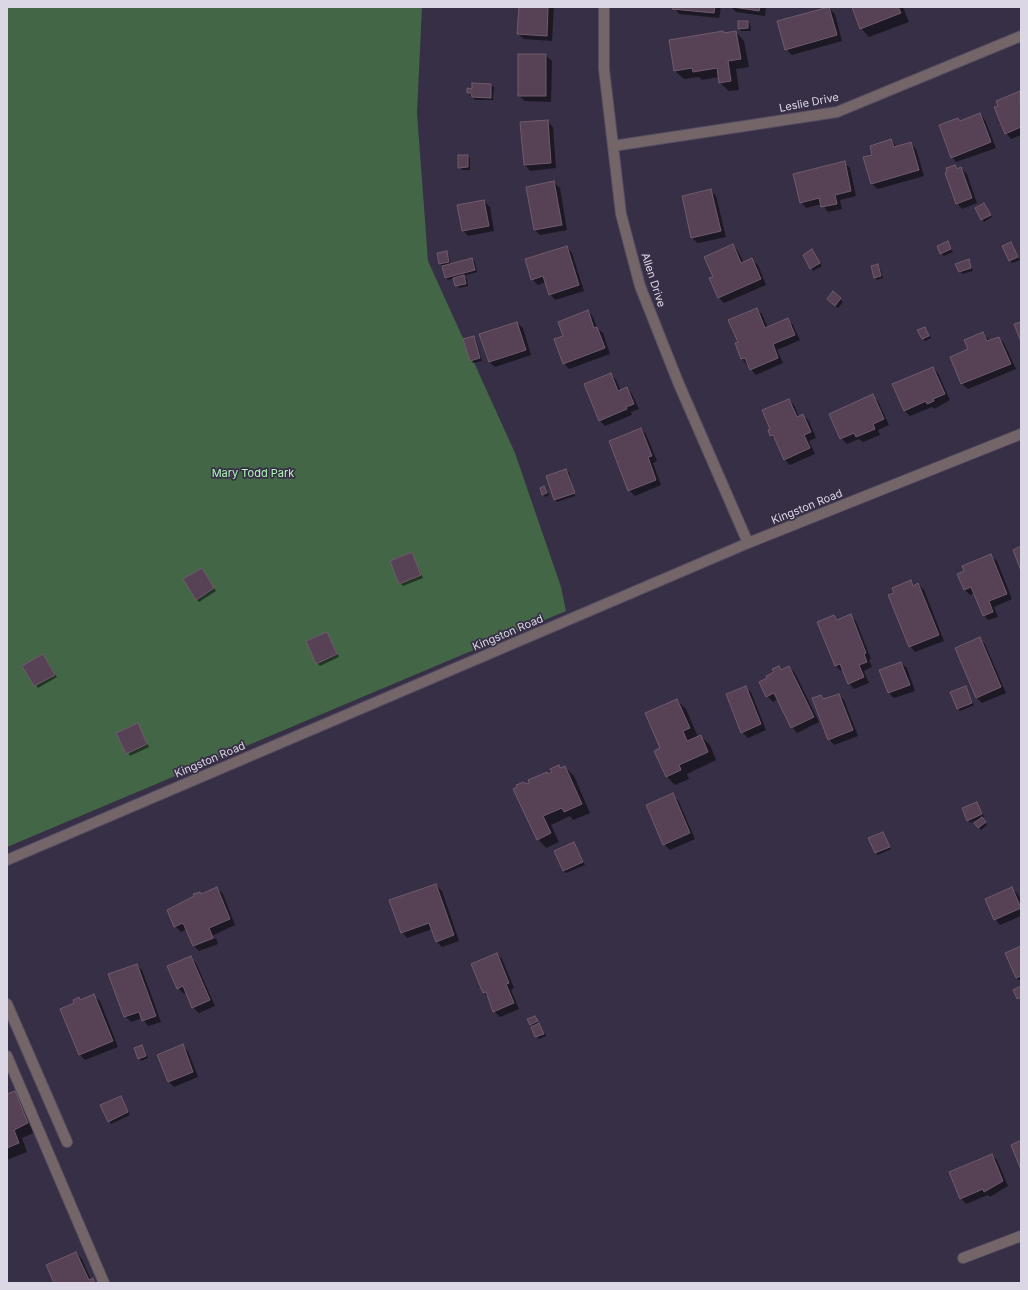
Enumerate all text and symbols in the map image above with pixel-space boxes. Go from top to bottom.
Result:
street label: Leslie Drive [778,91,840,115]
street label: Allen Drive [638,251,668,309]
park label: Mary Todd Park [212,467,294,481]
street label: Kingston Road [770,487,844,527]
street label: Kingston Road [471,612,545,654]
street label: Kingston Road [173,739,247,781]

